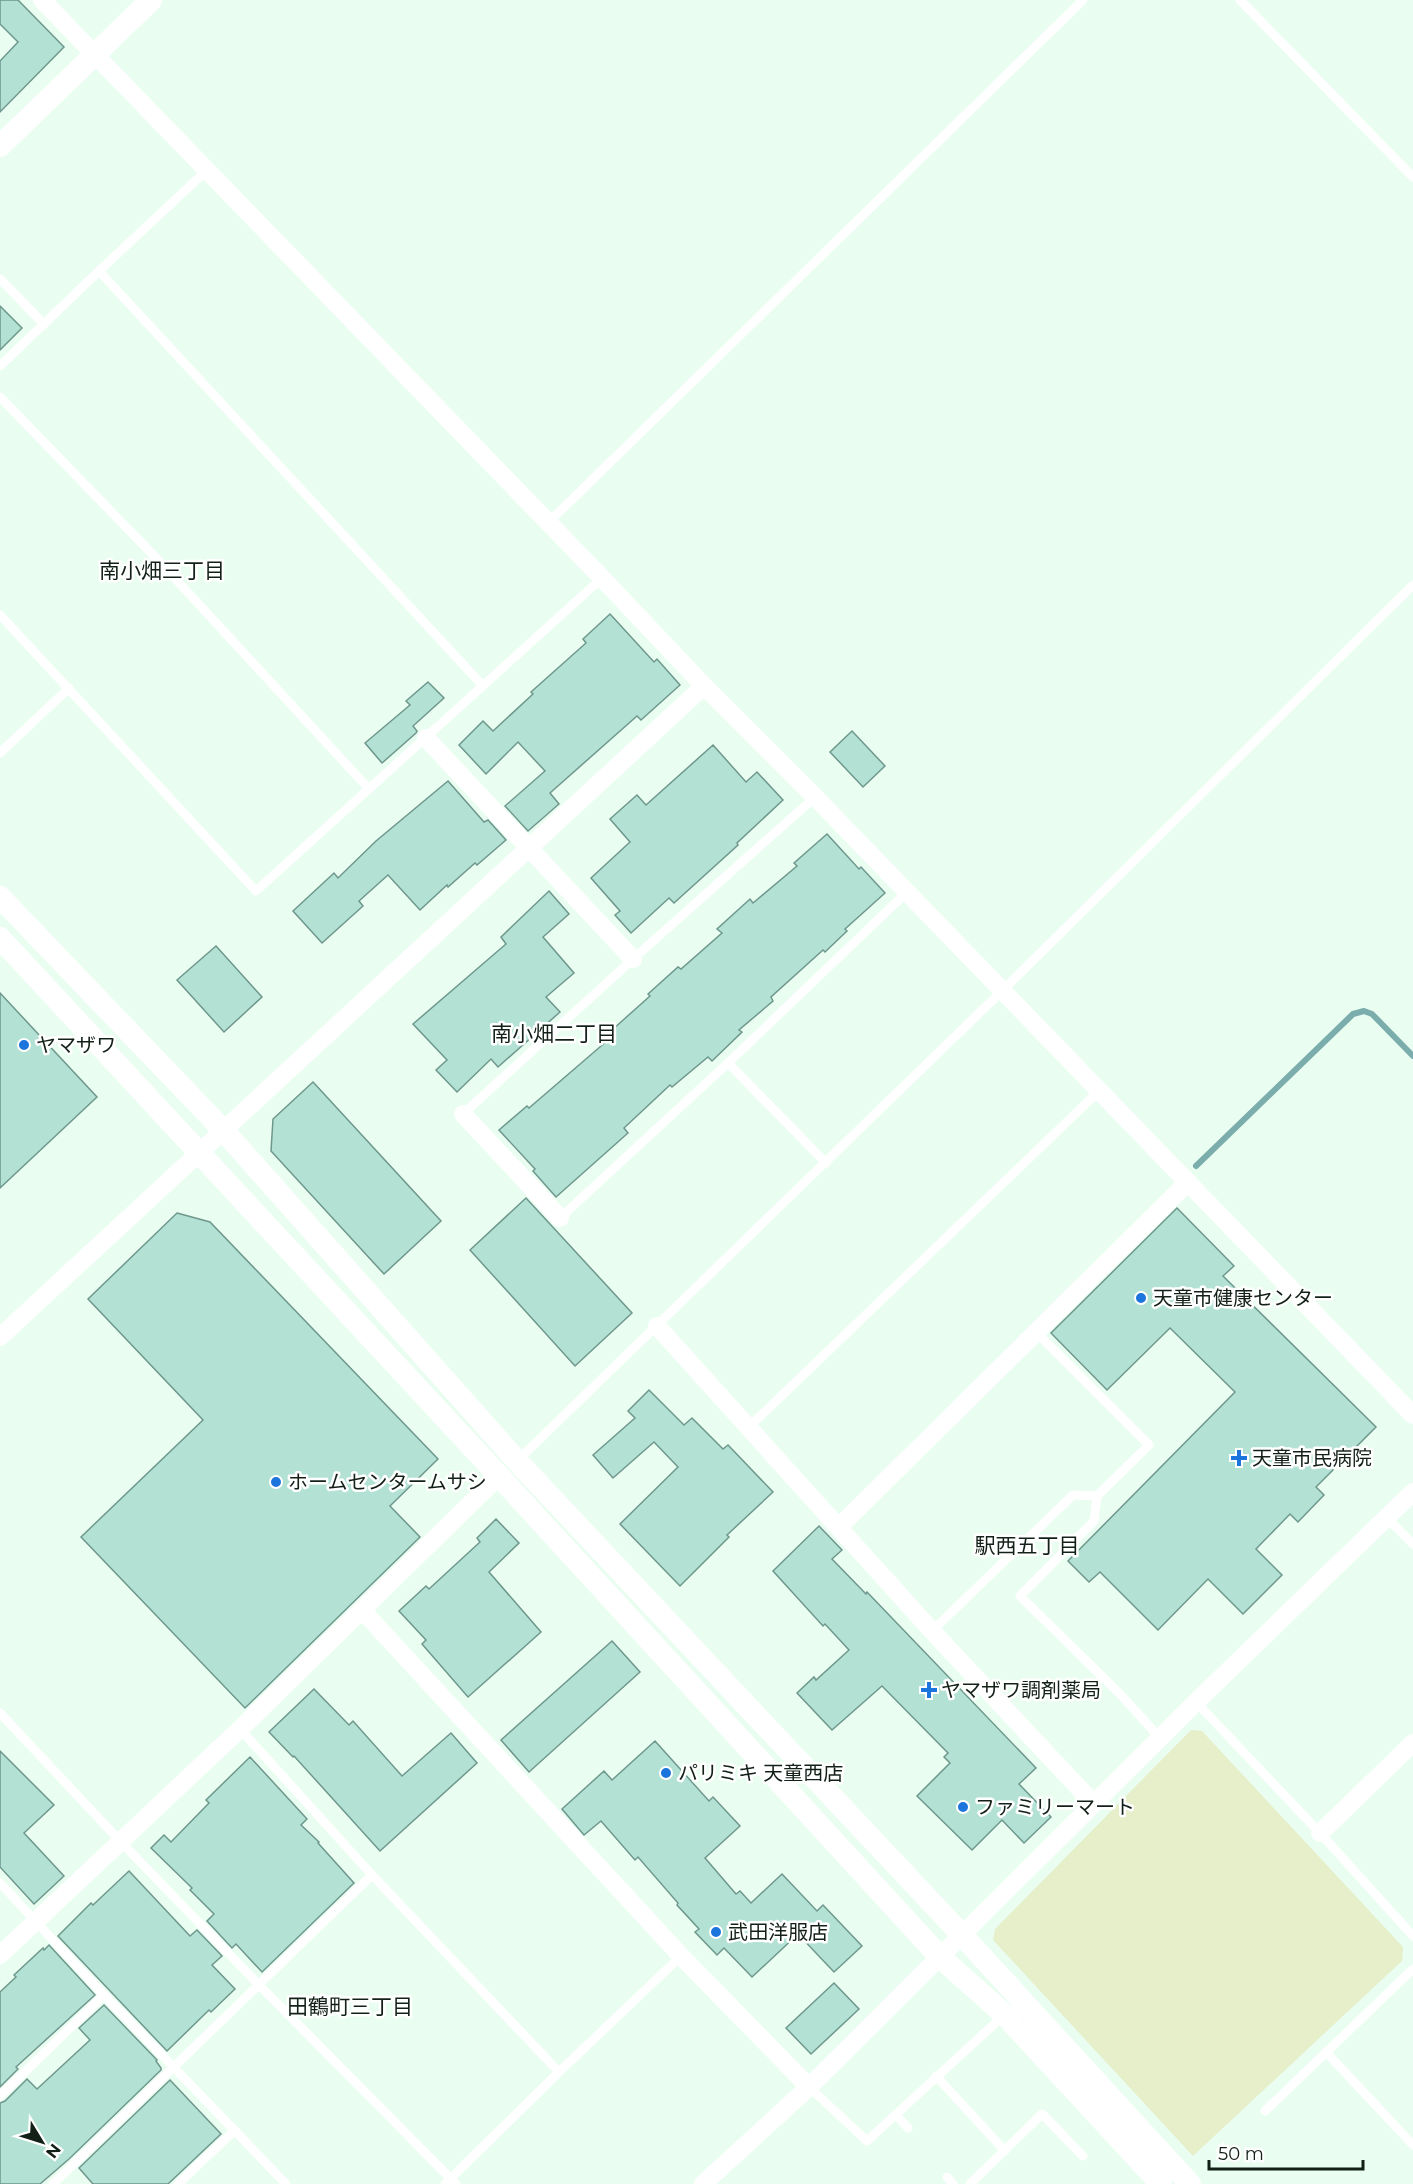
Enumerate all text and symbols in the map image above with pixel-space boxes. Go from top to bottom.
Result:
district label: 南小畑三丁目 [99,558,225,583]
district label: 南小畑二丁目 [491,1021,617,1046]
place label: ヤマザワ [36,1033,116,1057]
marker: ヤマザワ [17,1038,31,1052]
place label: 天童市健康センター [1153,1286,1333,1310]
marker: 天童市健康センター [1134,1291,1148,1305]
place label: 天童市民病院 [1252,1446,1372,1470]
marker: 天童市民病院 [1230,1449,1248,1467]
place label: ホームセンタームサシ [288,1470,487,1494]
marker: ホームセンタームサシ [269,1475,283,1489]
district label: 駅西五丁目 [975,1533,1080,1558]
place label: ヤマザワ調剤薬局 [941,1678,1101,1702]
marker: ヤマザワ調剤薬局 [922,1683,936,1697]
place label: パリミキ 天童西店 [678,1761,843,1785]
marker: パリミキ 天童西店 [659,1766,673,1780]
place label: ファミリーマート [975,1795,1135,1819]
marker: ファミリーマート [956,1800,970,1814]
place label: 武田洋服店 [728,1920,828,1944]
marker: 武田洋服店 [709,1925,723,1939]
district label: 田鶴町三丁目 [287,1994,413,2019]
north arrow [12,2112,72,2172]
scale bar [1209,2133,1364,2171]
text: N [42,2140,65,2162]
text: 50 m [1218,2143,1264,2165]

